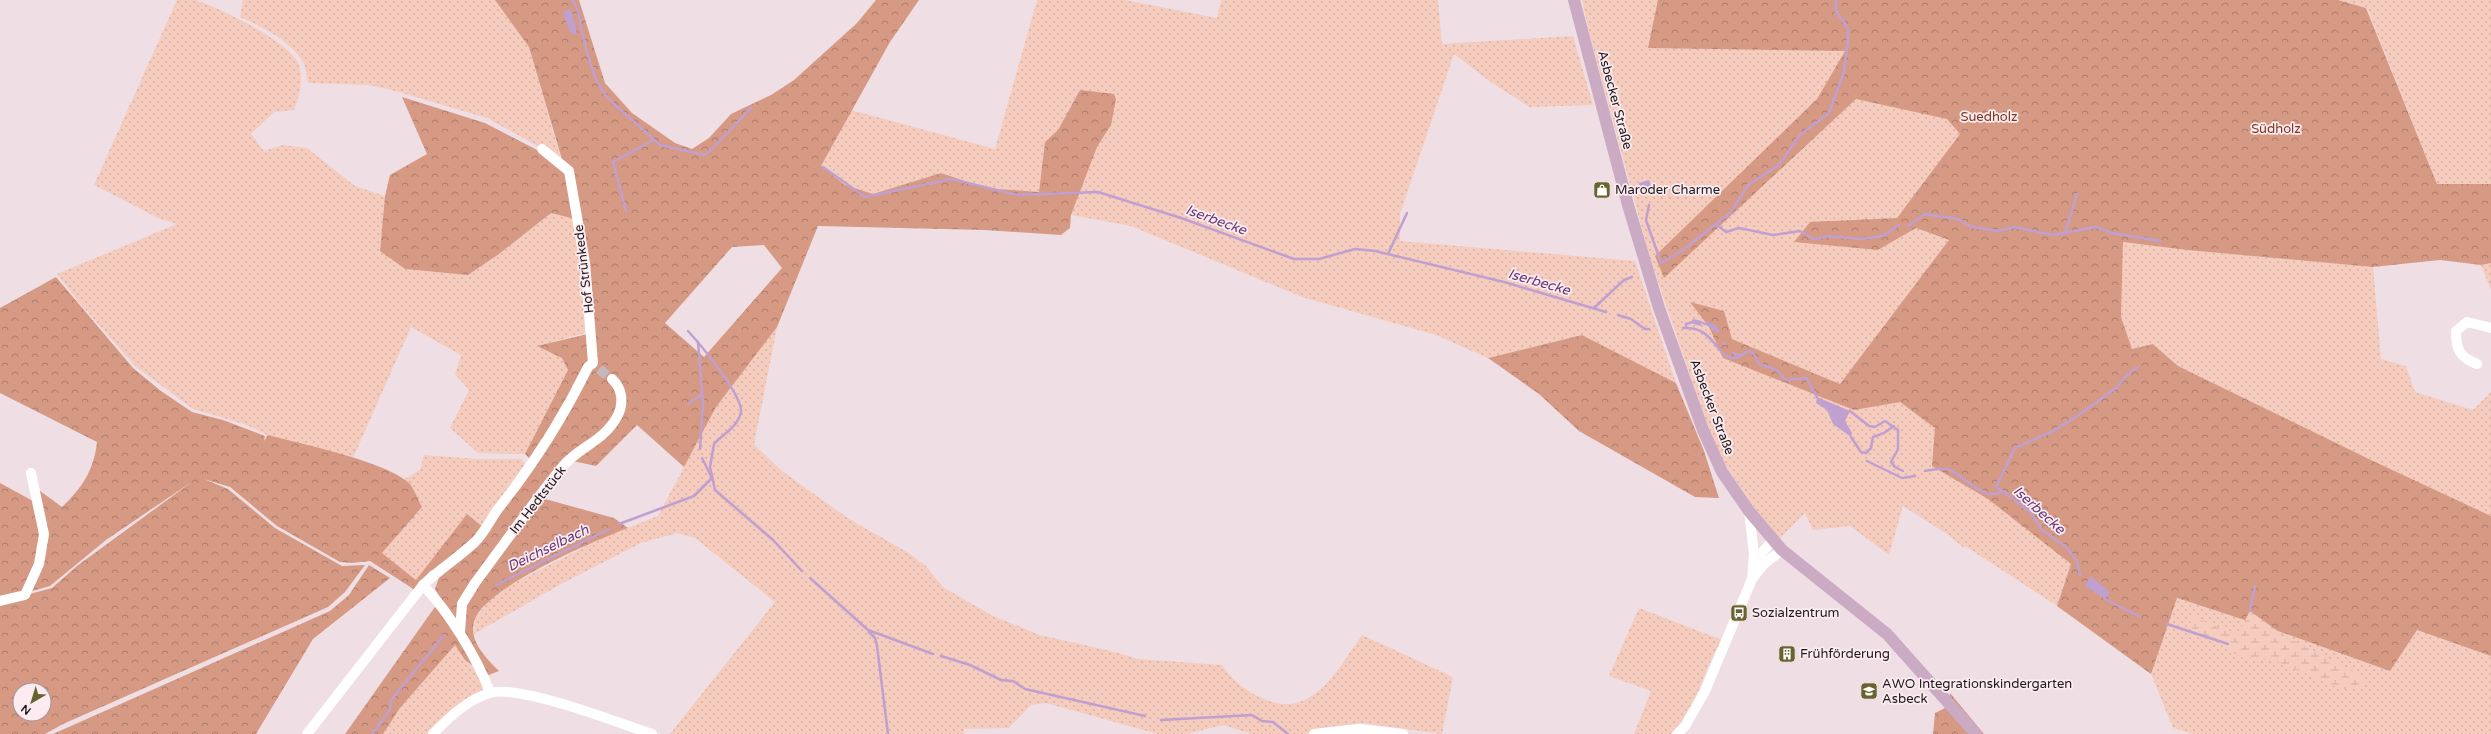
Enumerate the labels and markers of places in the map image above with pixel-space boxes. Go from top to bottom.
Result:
shop icon: Maroder Charme [1592,180,1612,200]
place label: Maroder Charme [1615,182,1720,198]
bus stop icon: Sozialzentrum [1729,603,1749,623]
place label: Sozialzentrum [1752,605,1840,621]
building icon: Frühförderung [1777,644,1797,664]
place label: Frühförderung [1800,646,1890,662]
place label: AWO Integrationskindergarten Asbeck [1882,676,2072,707]
school or university icon: AWO Integrationskindergarten Asbeck [1859,681,1879,701]

